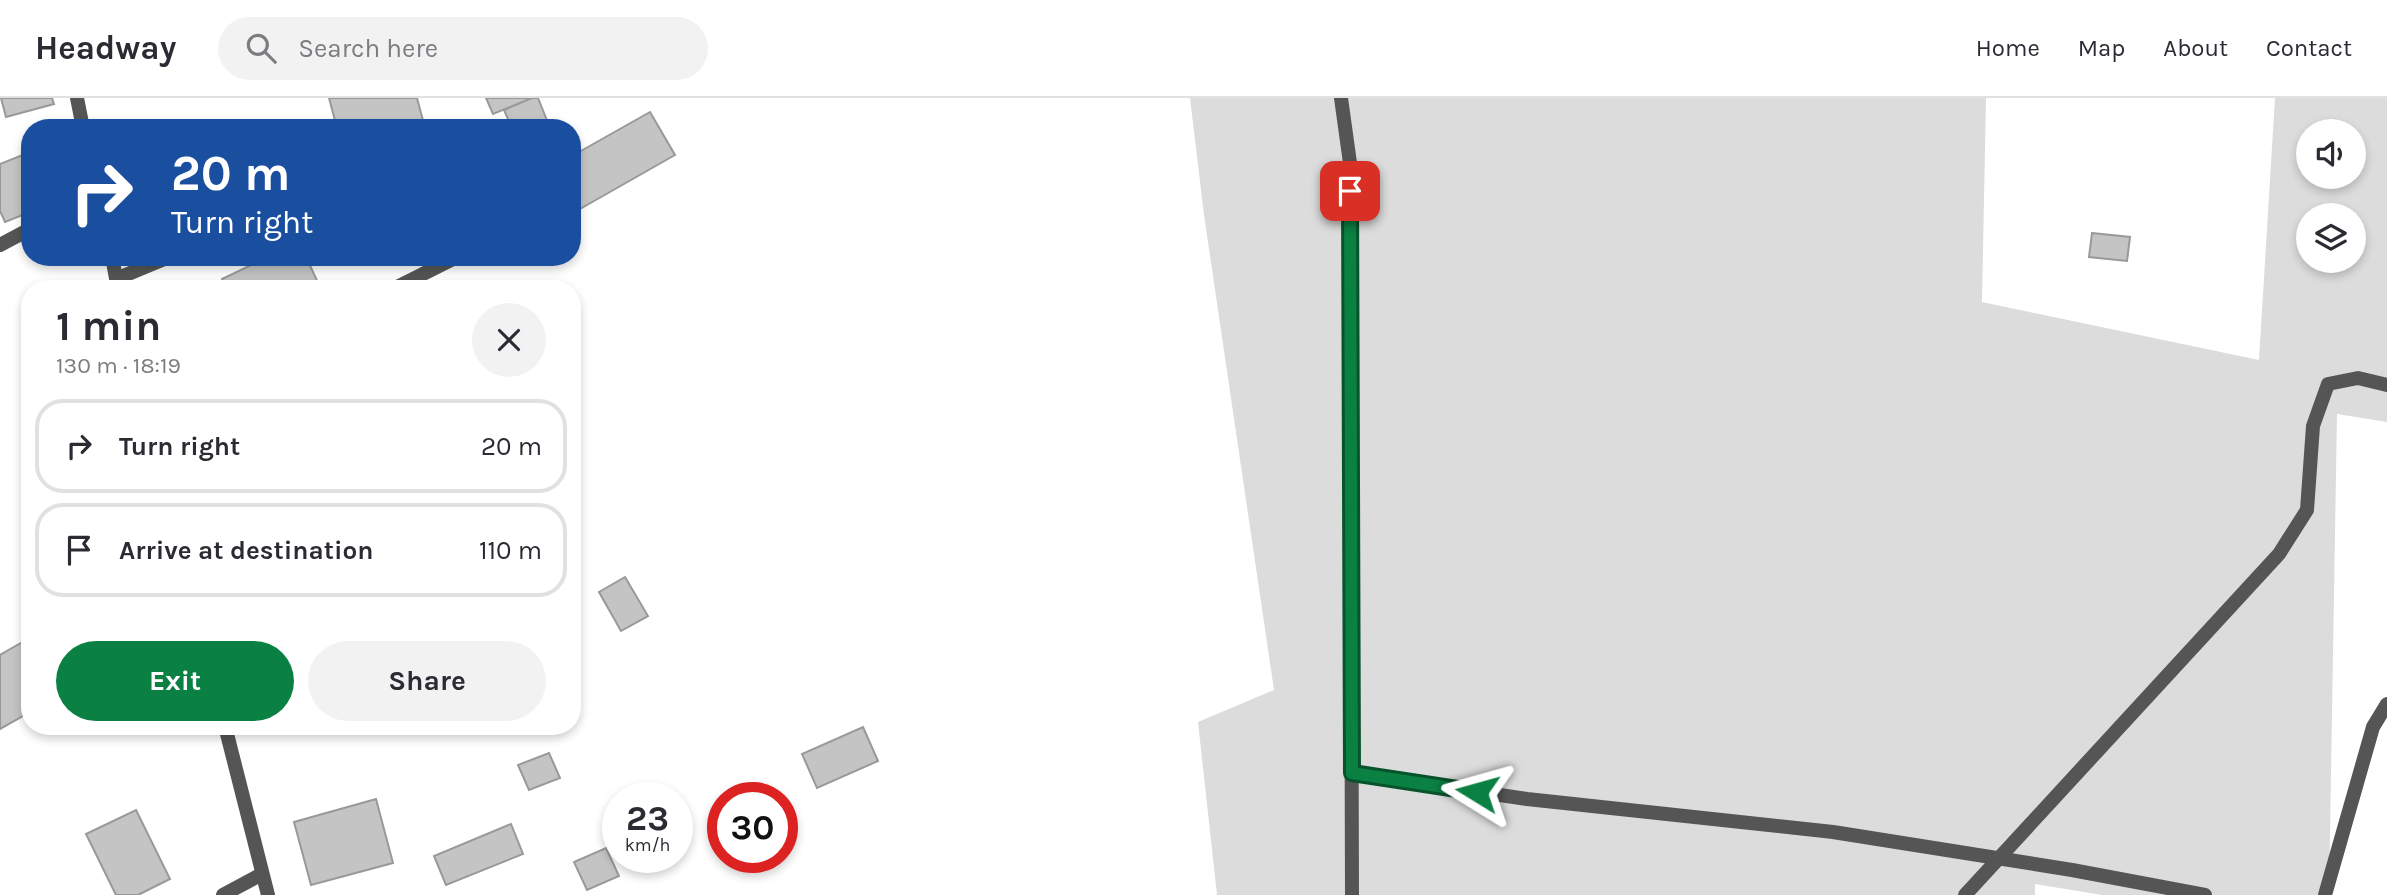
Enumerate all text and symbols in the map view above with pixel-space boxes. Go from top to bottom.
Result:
search box [218,17,708,80]
text: Headway [35,29,176,67]
icon: search [242,29,280,67]
text: Search here [298,33,438,64]
text: Home [1976,34,2040,62]
text: Map [2078,34,2125,62]
text: About [2163,34,2228,62]
text: Contact [2266,34,2352,62]
map controls [2296,119,2366,273]
button: sound [2296,119,2366,189]
text: 20 m [171,145,291,202]
icon: right [56,147,147,238]
pin [1320,161,1380,221]
icon: arrive [1331,172,1369,210]
button: layers [2296,203,2366,273]
text: Turn right [171,204,313,241]
text: 1 min [56,301,161,351]
button: close [472,303,546,377]
text: 130 m · 18:19 [56,352,181,379]
icon: right [60,427,98,465]
text: Turn right [119,431,240,462]
text: 20 m [481,431,542,462]
icon: arrive [60,531,98,569]
text: Arrive at destination [119,535,373,566]
text: 110 m [479,535,542,566]
button: Exit [56,641,294,721]
button: Share [308,641,546,721]
position arrow [1440,755,1514,829]
speed limit sign: 30 [707,782,798,873]
text: 23 [626,798,669,839]
text: km/h [625,834,670,856]

